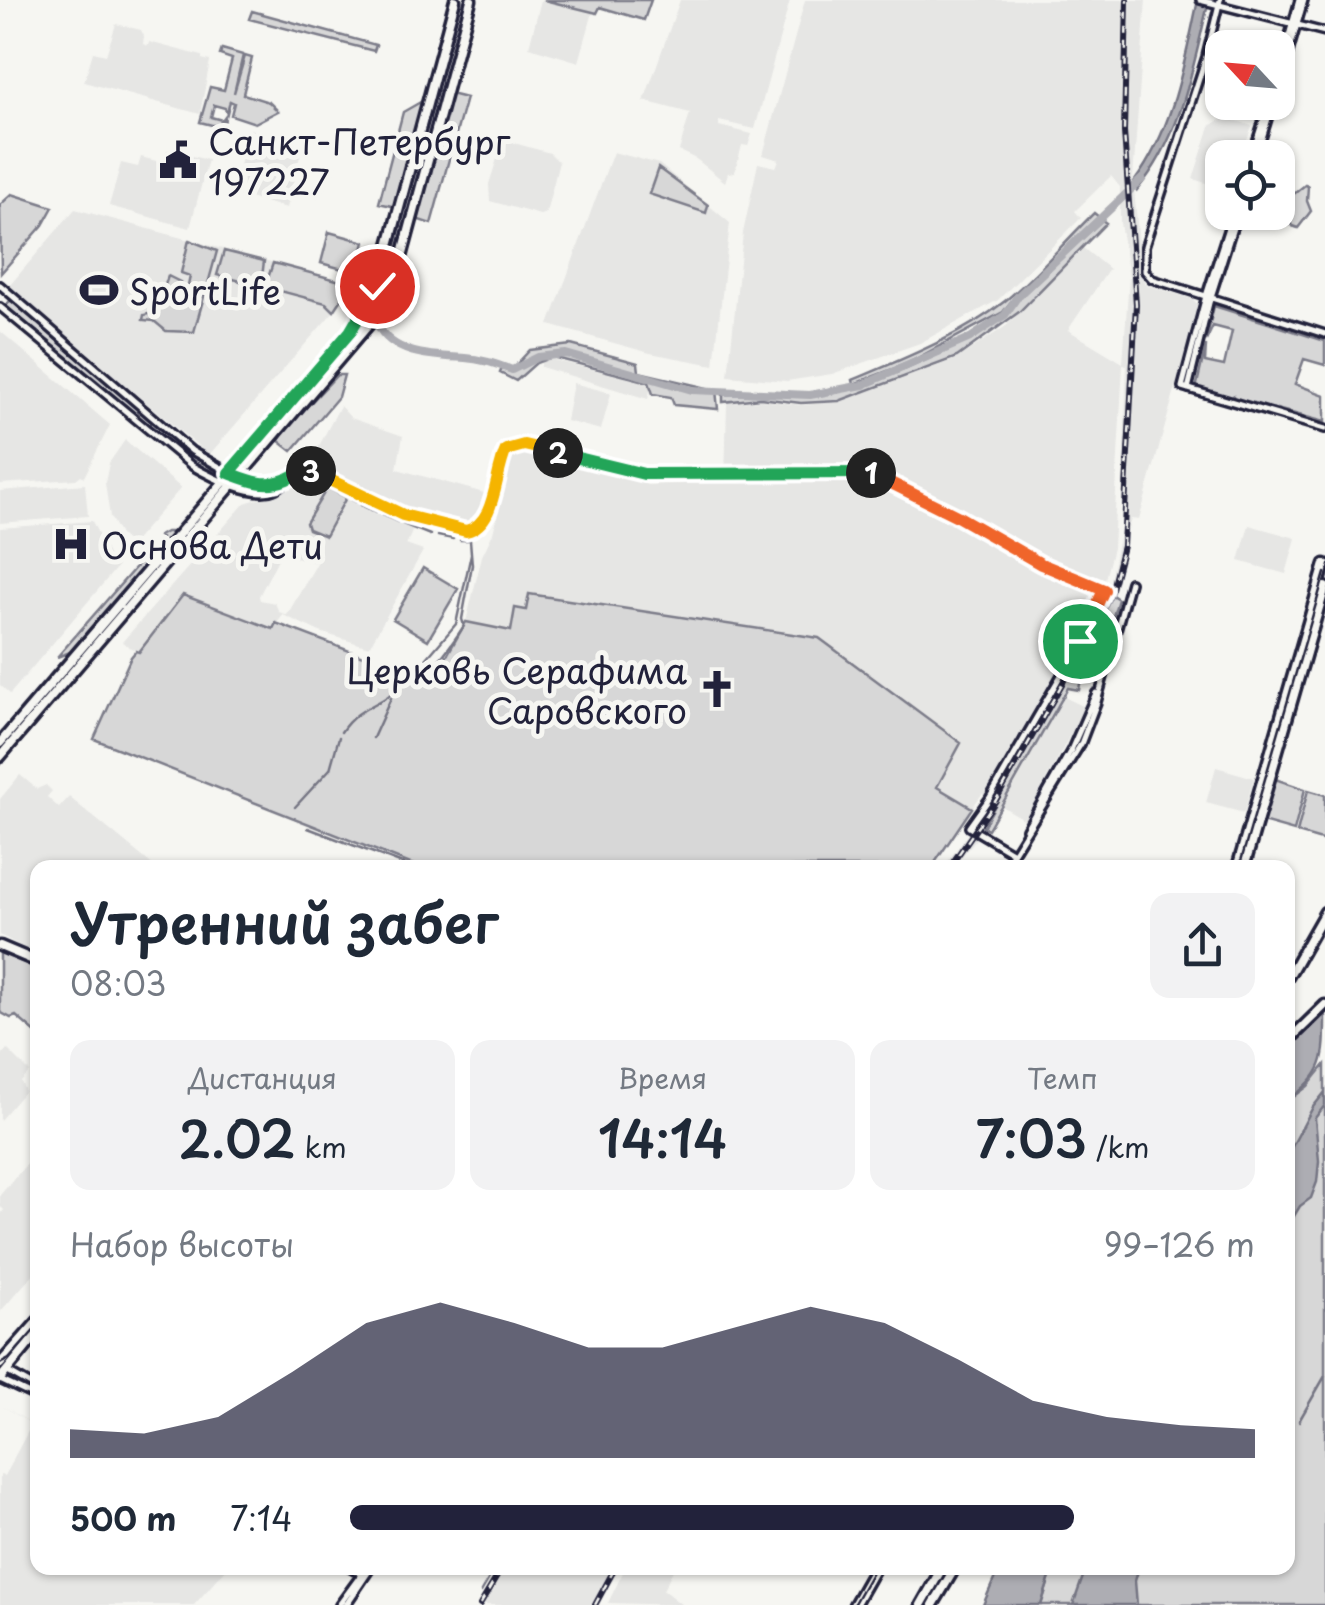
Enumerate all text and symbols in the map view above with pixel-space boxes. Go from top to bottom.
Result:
north arrow [1205,30,1295,120]
map controls [1205,30,1295,230]
place label: Санкт-Петербург 197227 [208,114,511,207]
public building icon: Санкт-Петербург 197227 [157,139,199,181]
button: locate [1205,140,1295,230]
pin [335,244,420,329]
icon: check [350,259,405,314]
place label: SportLife [129,264,281,317]
sports icon: SportLife [78,269,120,311]
pin: 2 [533,428,583,478]
text: 2 [548,431,568,474]
pin: 3 [286,446,336,496]
pin: 1 [846,448,896,498]
text: 3 [302,449,320,492]
text: 1 [864,451,878,494]
place label: Основа Дети [101,518,323,571]
hospital icon: Основа Дети [50,523,92,565]
pin [1038,599,1123,684]
icon: arrive [1053,614,1108,669]
place label: Церковь Серафима Саровского [346,643,687,736]
church icon: Церковь Серафима Саровского [696,668,738,710]
text: Утренний забег [70,880,499,963]
button: share [1150,893,1255,998]
text: 08:03 [70,959,166,1007]
text: Дистанция [188,1056,337,1099]
text: Время [618,1056,707,1099]
text: Темп [1027,1056,1098,1099]
text: 2.02 [178,1099,295,1175]
text: 14:14 [598,1099,727,1175]
text: 7:03 [975,1099,1087,1175]
text: km [295,1125,347,1168]
text: /km [1087,1125,1150,1168]
text: Набор высоты [70,1220,294,1268]
text: 99–126 m [1104,1220,1255,1268]
text: 500 m [70,1494,176,1542]
text: 7:14 [230,1494,292,1542]

